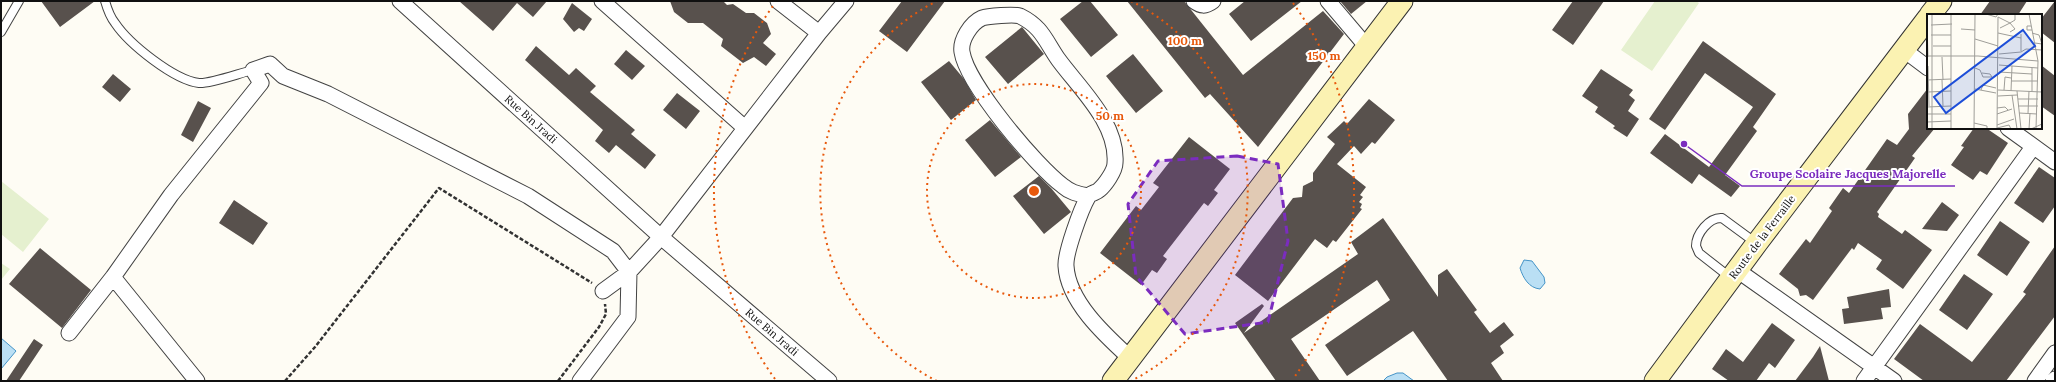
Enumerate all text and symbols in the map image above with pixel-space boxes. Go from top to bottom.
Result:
inset map [1927,14,2042,129]
text: 100 m [1168,33,1202,48]
text: 150 m [1307,48,1341,63]
street label: Rue Bin Jradi [502,92,560,146]
text: 50 m [1096,108,1124,123]
callout: Groupe Scolaire Jacques Majorelle [1742,162,1955,186]
text: Groupe Scolaire Jacques Majorelle [1750,166,1947,181]
centre of rings [1027,184,1041,198]
street label: Route de la Ferraille [1726,192,1798,282]
street label: Rue Bin Jradi [743,305,801,359]

